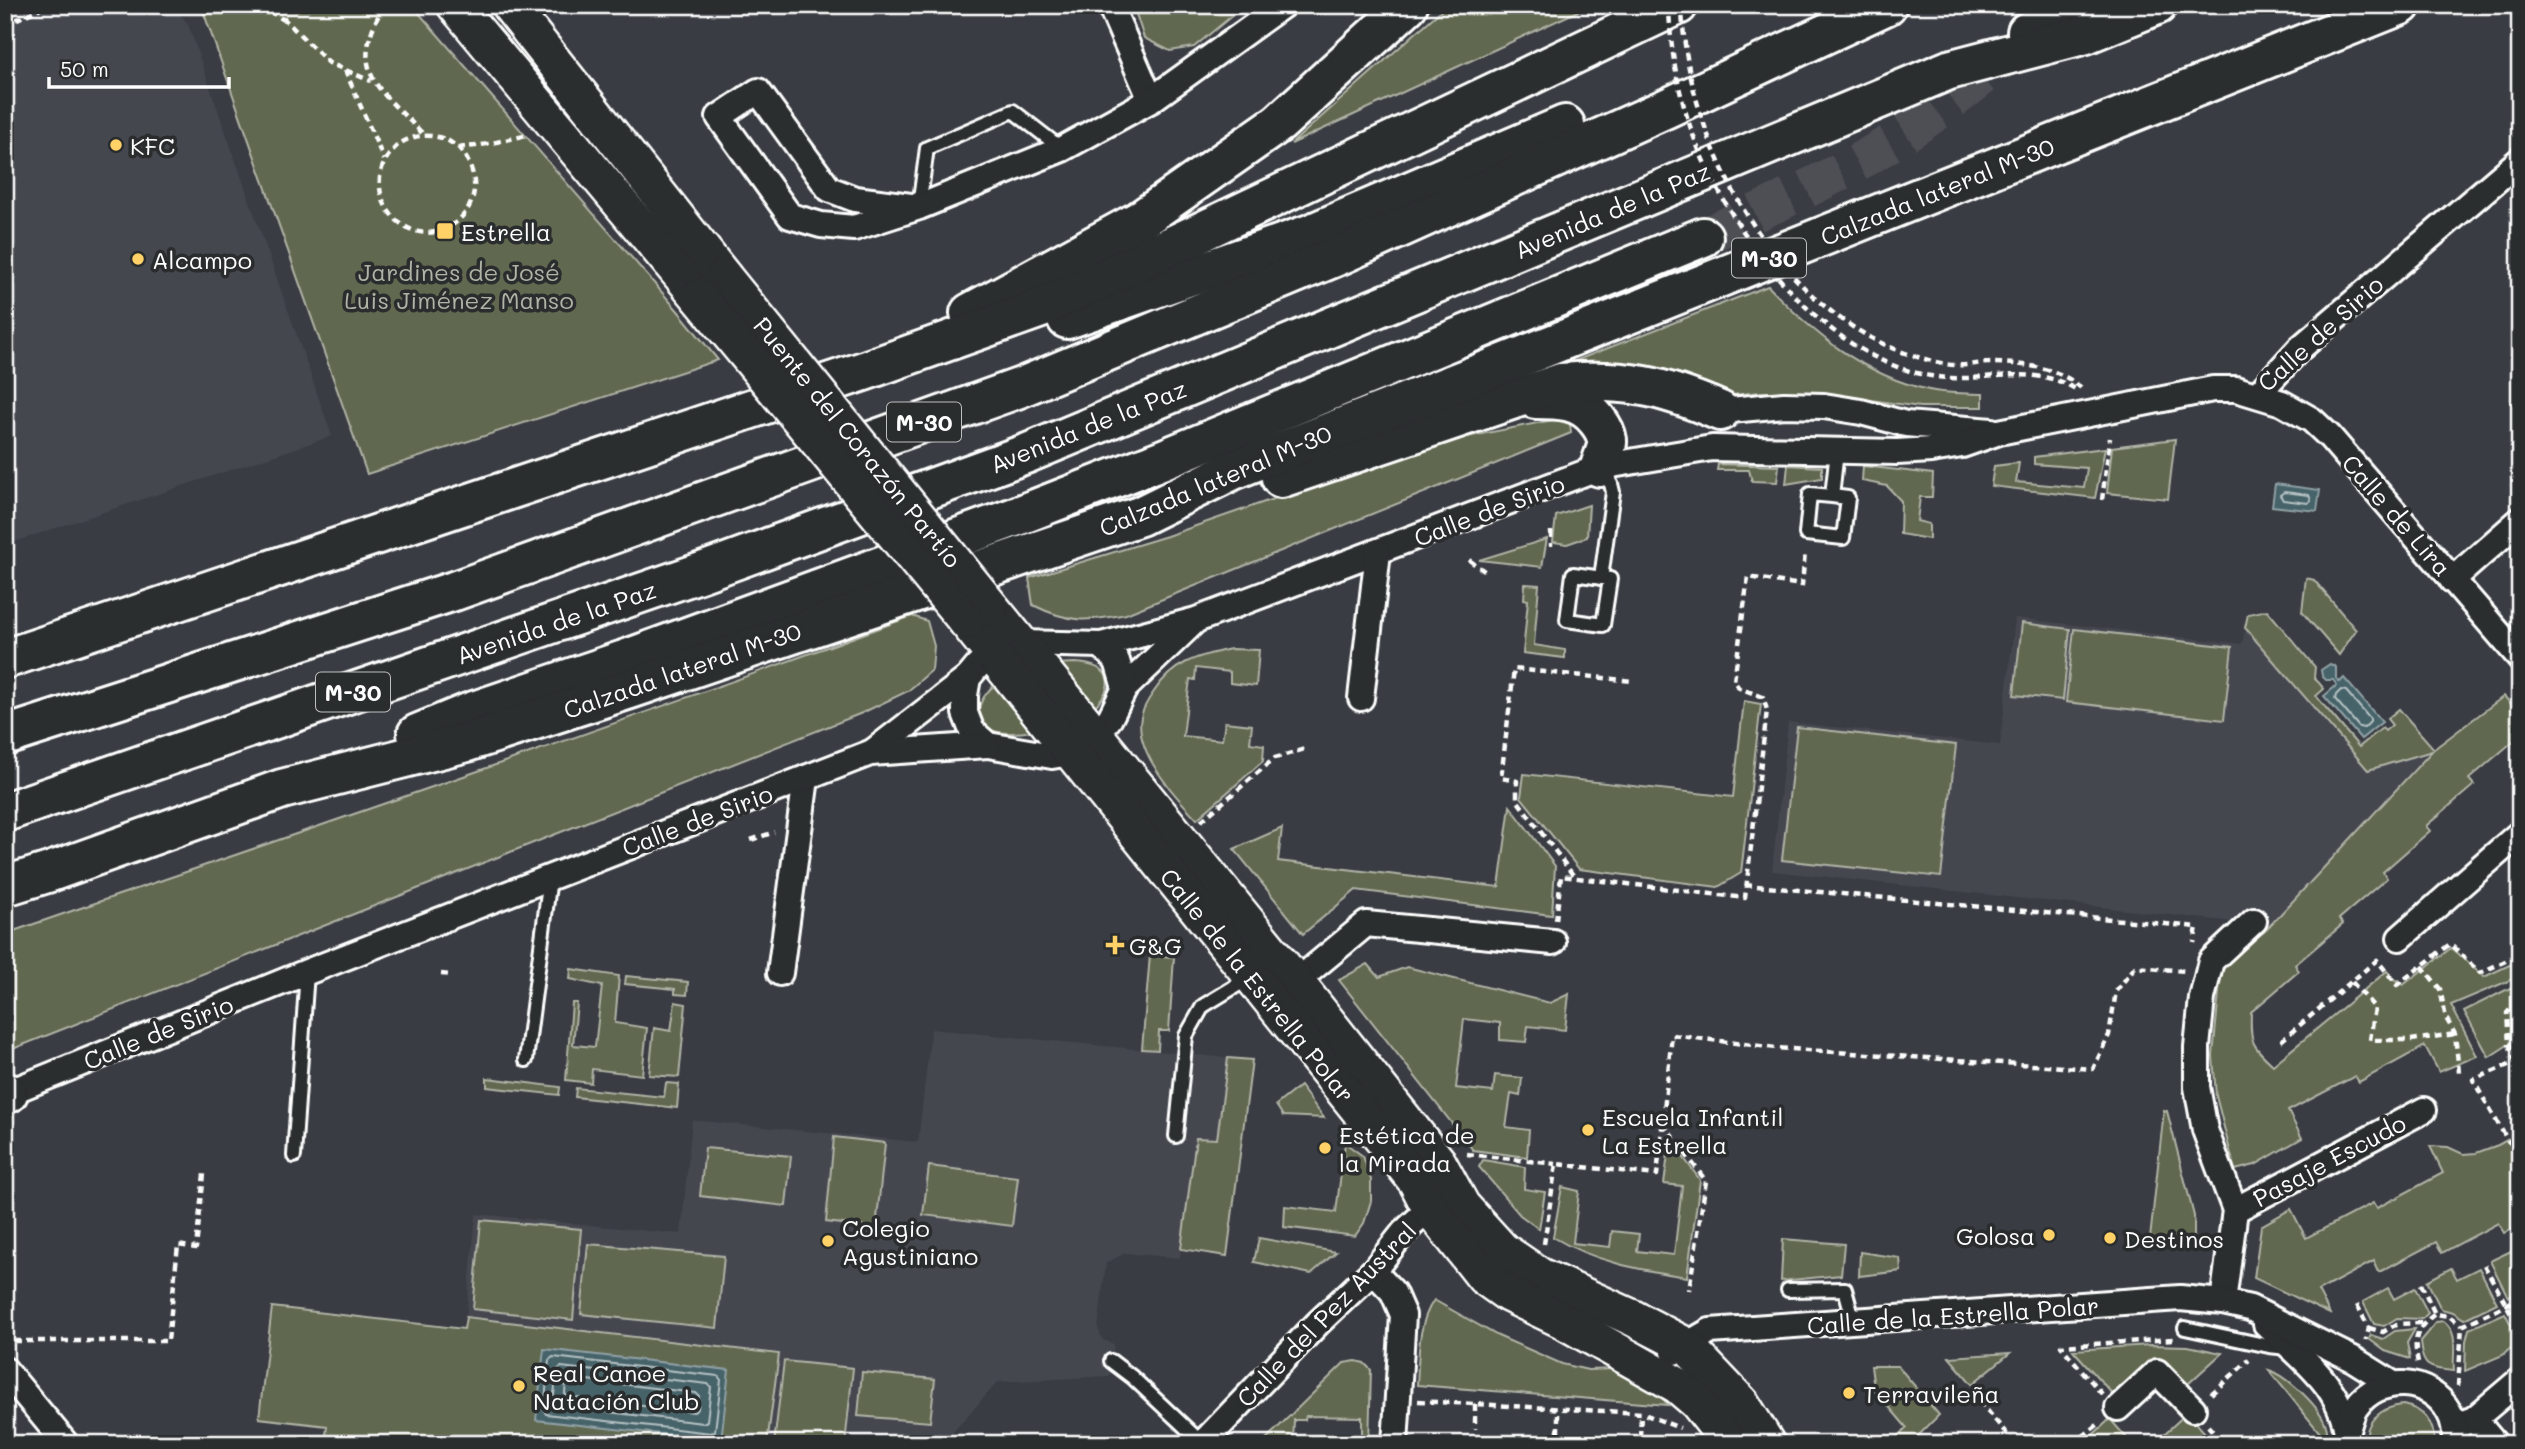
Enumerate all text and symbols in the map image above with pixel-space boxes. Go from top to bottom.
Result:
scale bar [49,46,229,90]
text: 50 m [60,55,109,82]
place label: KFC [130,130,175,161]
street label: Calzada lateral M-30 [1816,130,2059,252]
marker: KFC [108,137,124,153]
street label: Avenida de la Paz [1509,155,1715,265]
place label: Estrella [461,216,551,247]
marker: Estrella [435,221,455,241]
road number: M-30 [1732,238,1806,278]
place label: Alcampo [152,244,252,275]
marker: Alcampo [130,251,146,267]
park label: Jardines de José Luis Jiménez Manso [344,256,574,315]
street label: Calle de Sirio [2251,268,2389,398]
street label: Puente del Corazón Partío [747,310,969,574]
street label: Avenida de la Paz [985,372,1191,480]
road number: M-30 [887,402,961,442]
street label: Calzada lateral M-30 [1094,417,1336,543]
street label: Calle de Lira [2336,448,2458,582]
street label: Calle de Sirio [1409,467,1569,553]
street label: Avenida de la Paz [452,573,660,671]
street label: Calzada lateral M-30 [559,615,805,725]
road number: M-30 [316,672,390,712]
street label: Calle de Sirio [617,777,777,863]
street label: Calle de la Estrella Polar [1154,862,1362,1108]
place label: G&G [1129,930,1182,961]
marker: G&G [1107,937,1123,953]
street label: Calle de Sirio [79,988,237,1076]
place label: Escuela Infantil La Estrella [1602,1101,1784,1160]
street label: Pasaje Escudo [2247,1107,2411,1213]
place label: Estética de la Mirada [1339,1119,1475,1178]
marker: Escuela Infantil La Estrella [1580,1122,1596,1138]
marker: Estética de la Mirada [1317,1140,1333,1156]
place label: Colegio Agustiniano [842,1212,978,1271]
street label: Calle del Pez Austral [1229,1215,1423,1413]
place label: Golosa [1956,1220,2035,1251]
place label: Destinos [2124,1223,2224,1254]
marker: Golosa [2041,1227,2057,1243]
marker: Destinos [2102,1230,2118,1246]
marker: Colegio Agustiniano [820,1233,836,1249]
street label: Calle de la Estrella Polar [1806,1289,2100,1341]
place label: Real Canoe Natación Club [533,1357,699,1416]
marker: Real Canoe Natación Club [511,1378,527,1394]
place label: Terravileña [1863,1378,1999,1409]
marker: Terravileña [1841,1385,1857,1401]

